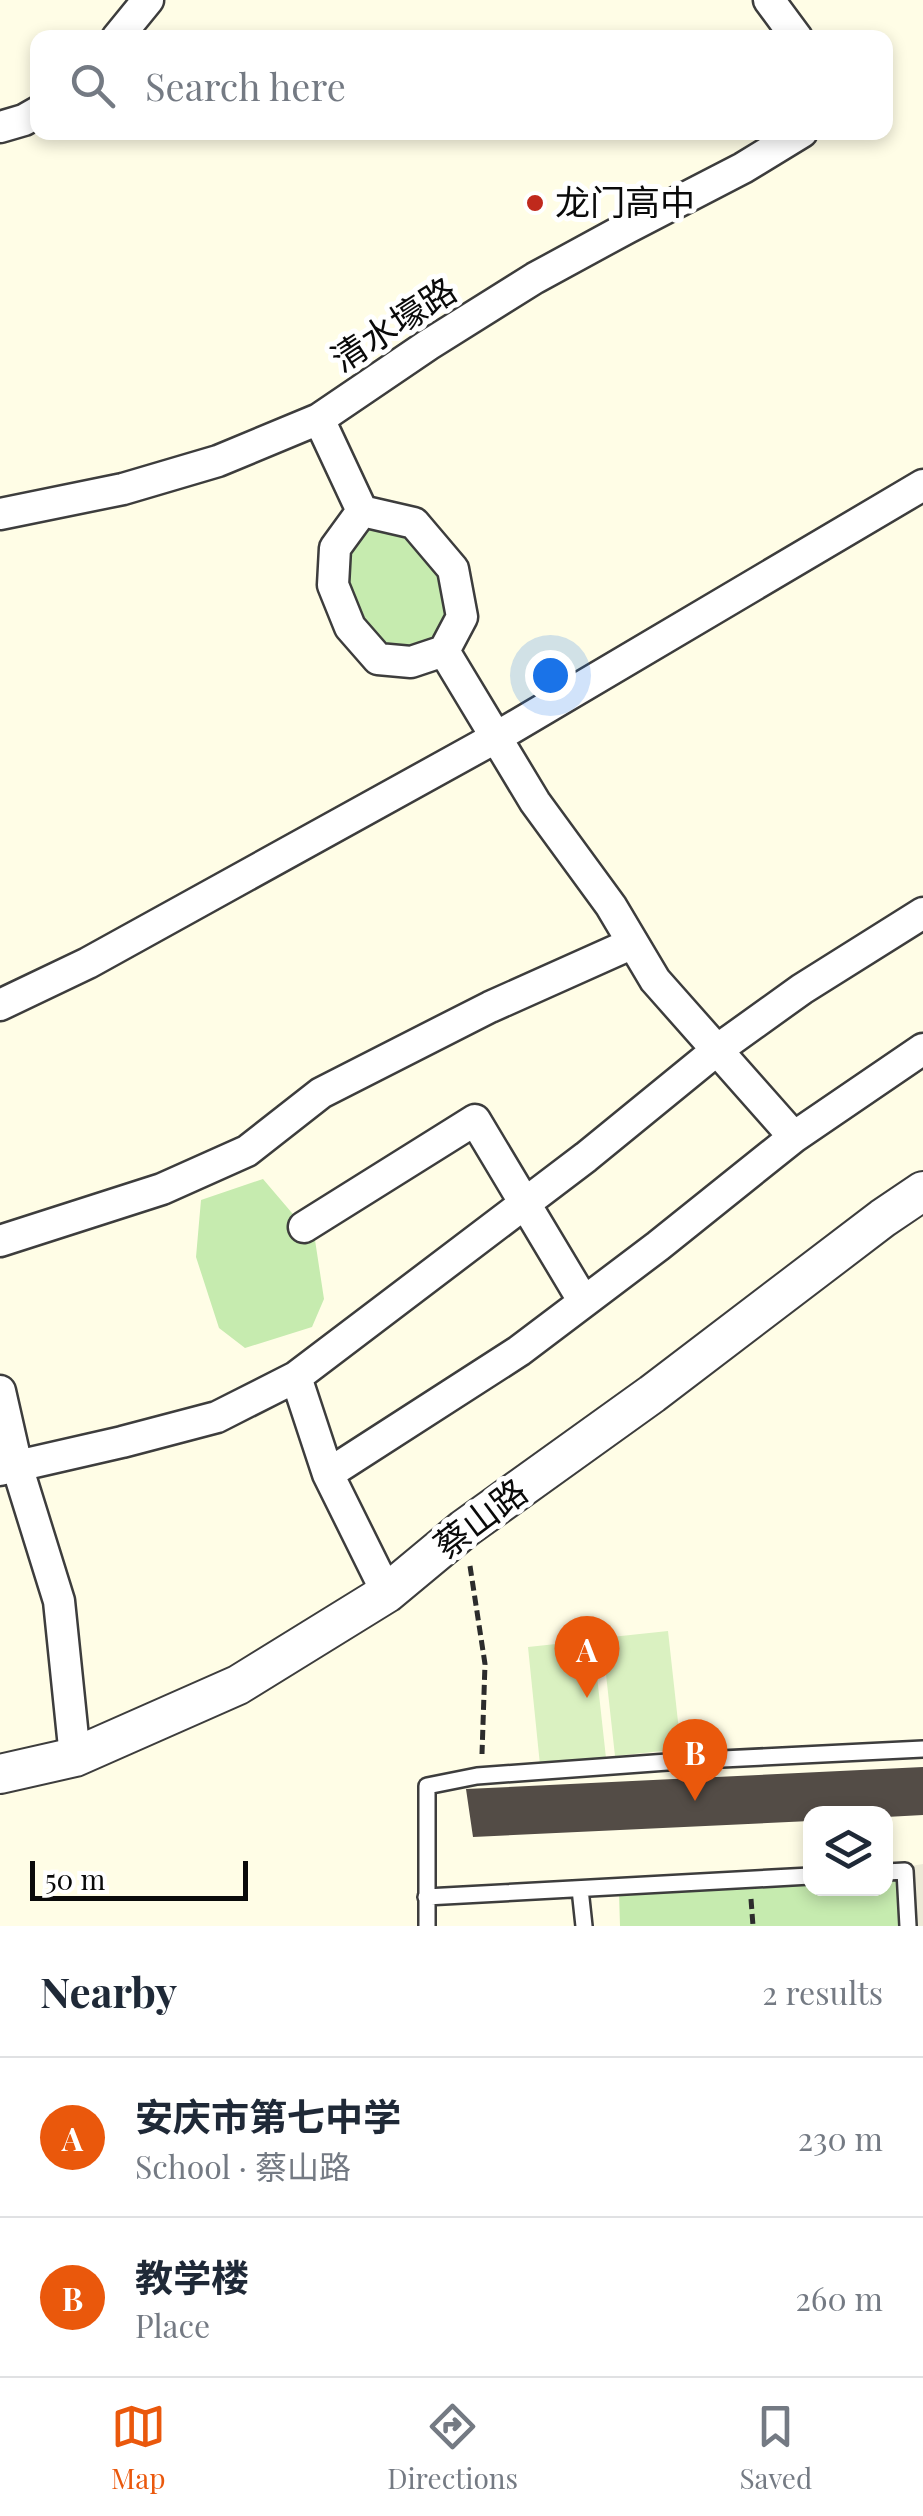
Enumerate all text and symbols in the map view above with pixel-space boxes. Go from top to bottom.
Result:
search box [30,30,893,140]
icon: search [65,58,120,113]
text: Search here [145,60,346,111]
place label: 龙门高中 [555,177,695,224]
marker: 龙门高中 [524,192,546,214]
street label: 清水壕路 [321,265,464,381]
your location [525,650,576,701]
street label: 蔡山路 [423,1467,536,1567]
pin: A [554,1616,620,1698]
pin: B [662,1718,728,1801]
map controls [803,1806,893,1896]
button: layers [803,1806,893,1896]
scale bar [30,1856,248,1900]
text: 50 m [45,1860,105,1897]
text: Nearby [40,1963,177,2019]
text: 2 results [762,1970,883,2013]
text: 安庆市第七中学 [135,2090,401,2141]
text: A [62,2116,83,2159]
text: 230 m [798,2116,883,2159]
text: School · 蔡山路 [135,2144,351,2187]
text: 教学楼 [135,2251,249,2302]
text: B [62,2276,83,2319]
text: 260 m [796,2276,883,2319]
text: Place [135,2303,210,2346]
tab: Map [111,2399,166,2496]
tab: Directions [387,2399,518,2496]
tab: Saved [739,2399,812,2496]

